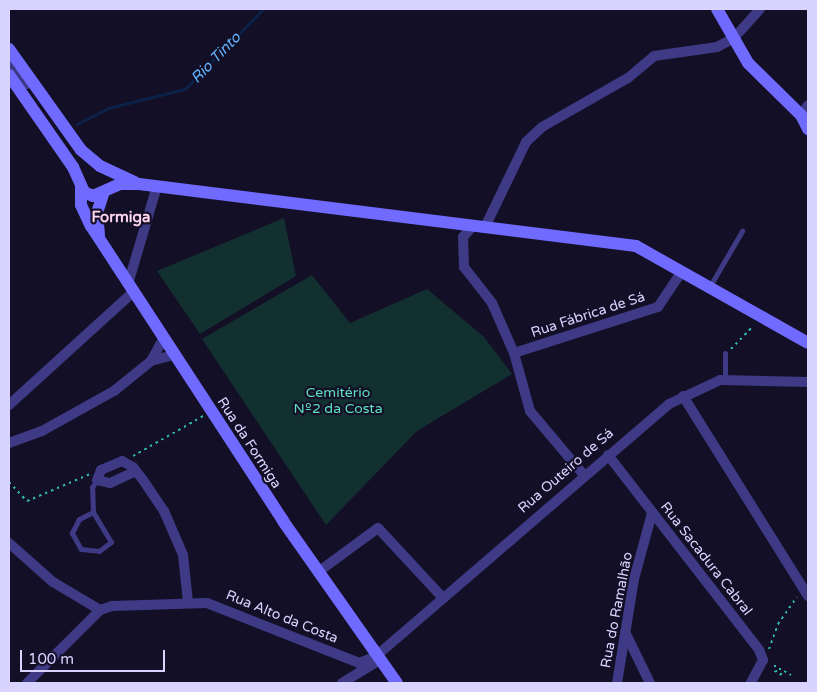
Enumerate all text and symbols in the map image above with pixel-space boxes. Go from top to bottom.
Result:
water label: Rio Tinto [187,29,245,87]
district label: Formiga [92,209,150,227]
street label: Rua Fábrica de Sá [529,289,647,341]
park label: Cemitério Nº2 da Costa [293,385,383,418]
street label: Rua da Formiga [213,394,285,492]
street label: Rua Outeiro de Sá [515,425,617,517]
street label: Rua Sacadura Cabral [657,499,755,619]
street label: Rua do Ramalhão [598,551,636,669]
street label: Rua Alto da Costa [223,587,341,647]
scale bar [22,640,168,672]
text: 100 m [28,650,74,668]

